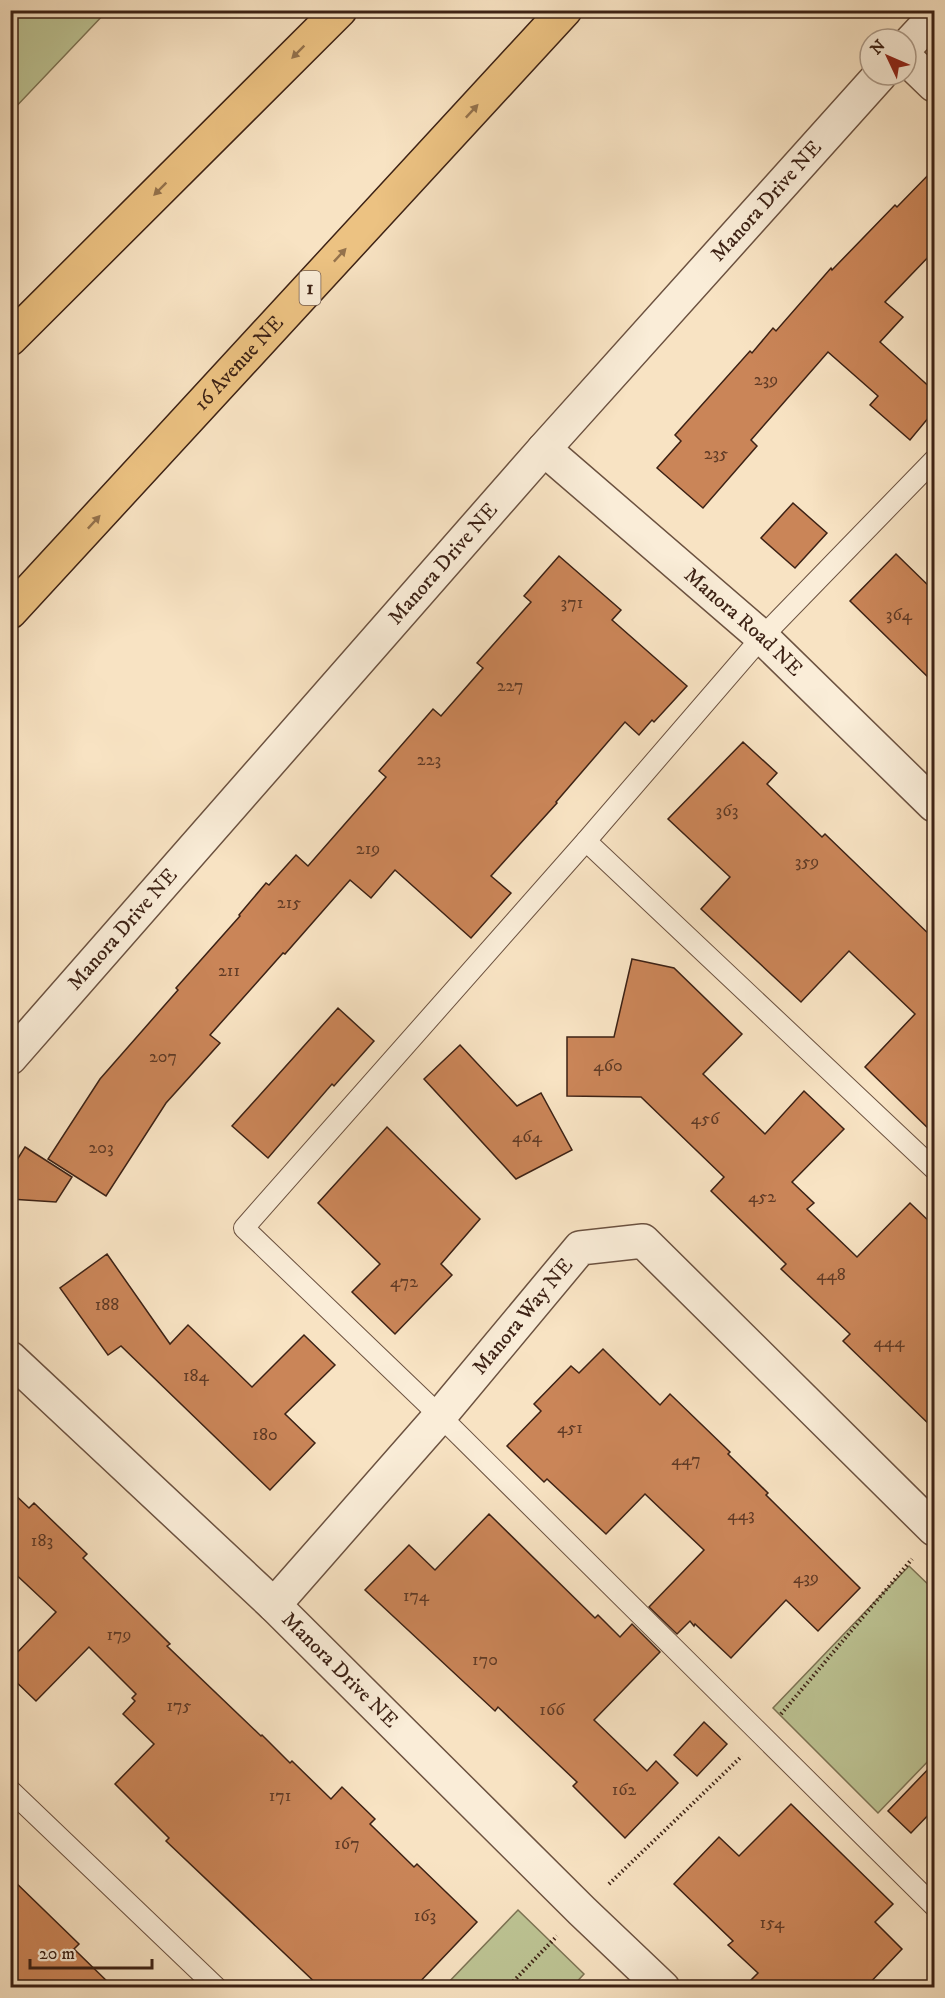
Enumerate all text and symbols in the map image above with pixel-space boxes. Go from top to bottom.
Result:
north arrow [858,27,918,87]
text: N [866,36,890,59]
one-way arrow [292,44,306,58]
one-way arrow [465,104,479,119]
street label: Manora Drive NE [705,135,828,267]
one-way arrow [152,182,167,196]
one-way arrow [333,248,346,263]
road number: 1 [300,271,320,305]
street label: 16 Avenue NE [189,310,290,417]
house number: 239 [754,369,778,391]
house number: 235 [704,443,728,465]
street label: Manora Drive NE [383,497,504,630]
one-way arrow [87,515,101,529]
street label: Manora Road NE [678,562,808,682]
house number: 371 [561,592,583,614]
house number: 364 [886,604,913,626]
house number: 227 [497,675,523,697]
house number: 223 [417,749,441,771]
house number: 363 [716,800,738,822]
house number: 219 [356,838,380,860]
house number: 359 [795,851,819,873]
street label: Manora Drive NE [62,863,183,996]
house number: 215 [277,892,301,914]
house number: 211 [218,960,240,982]
house number: 207 [149,1046,177,1068]
house number: 460 [593,1055,623,1077]
house number: 456 [691,1108,720,1130]
house number: 464 [512,1126,543,1148]
house number: 203 [88,1137,114,1159]
house number: 452 [748,1186,776,1208]
street label: Manora Way NE [467,1253,579,1380]
house number: 448 [816,1264,846,1286]
house number: 472 [390,1271,418,1293]
house number: 188 [95,1294,119,1316]
house number: 444 [873,1331,905,1353]
house number: 184 [183,1365,210,1387]
house number: 451 [557,1417,583,1439]
house number: 180 [252,1424,278,1446]
house number: 447 [671,1449,701,1471]
house number: 443 [727,1504,755,1526]
house number: 183 [31,1530,53,1552]
house number: 439 [793,1567,819,1589]
house number: 174 [403,1585,430,1607]
street label: Manora Drive NE [276,1607,403,1734]
house number: 179 [106,1624,132,1646]
house number: 170 [472,1649,498,1671]
house number: 175 [167,1695,192,1717]
house number: 166 [539,1699,565,1721]
house number: 162 [612,1779,637,1801]
house number: 171 [269,1785,291,1807]
house number: 167 [334,1833,360,1855]
house number: 163 [414,1905,436,1927]
house number: 154 [760,1912,785,1934]
scale bar [30,1932,152,1970]
text: 20 m [39,1943,75,1965]

